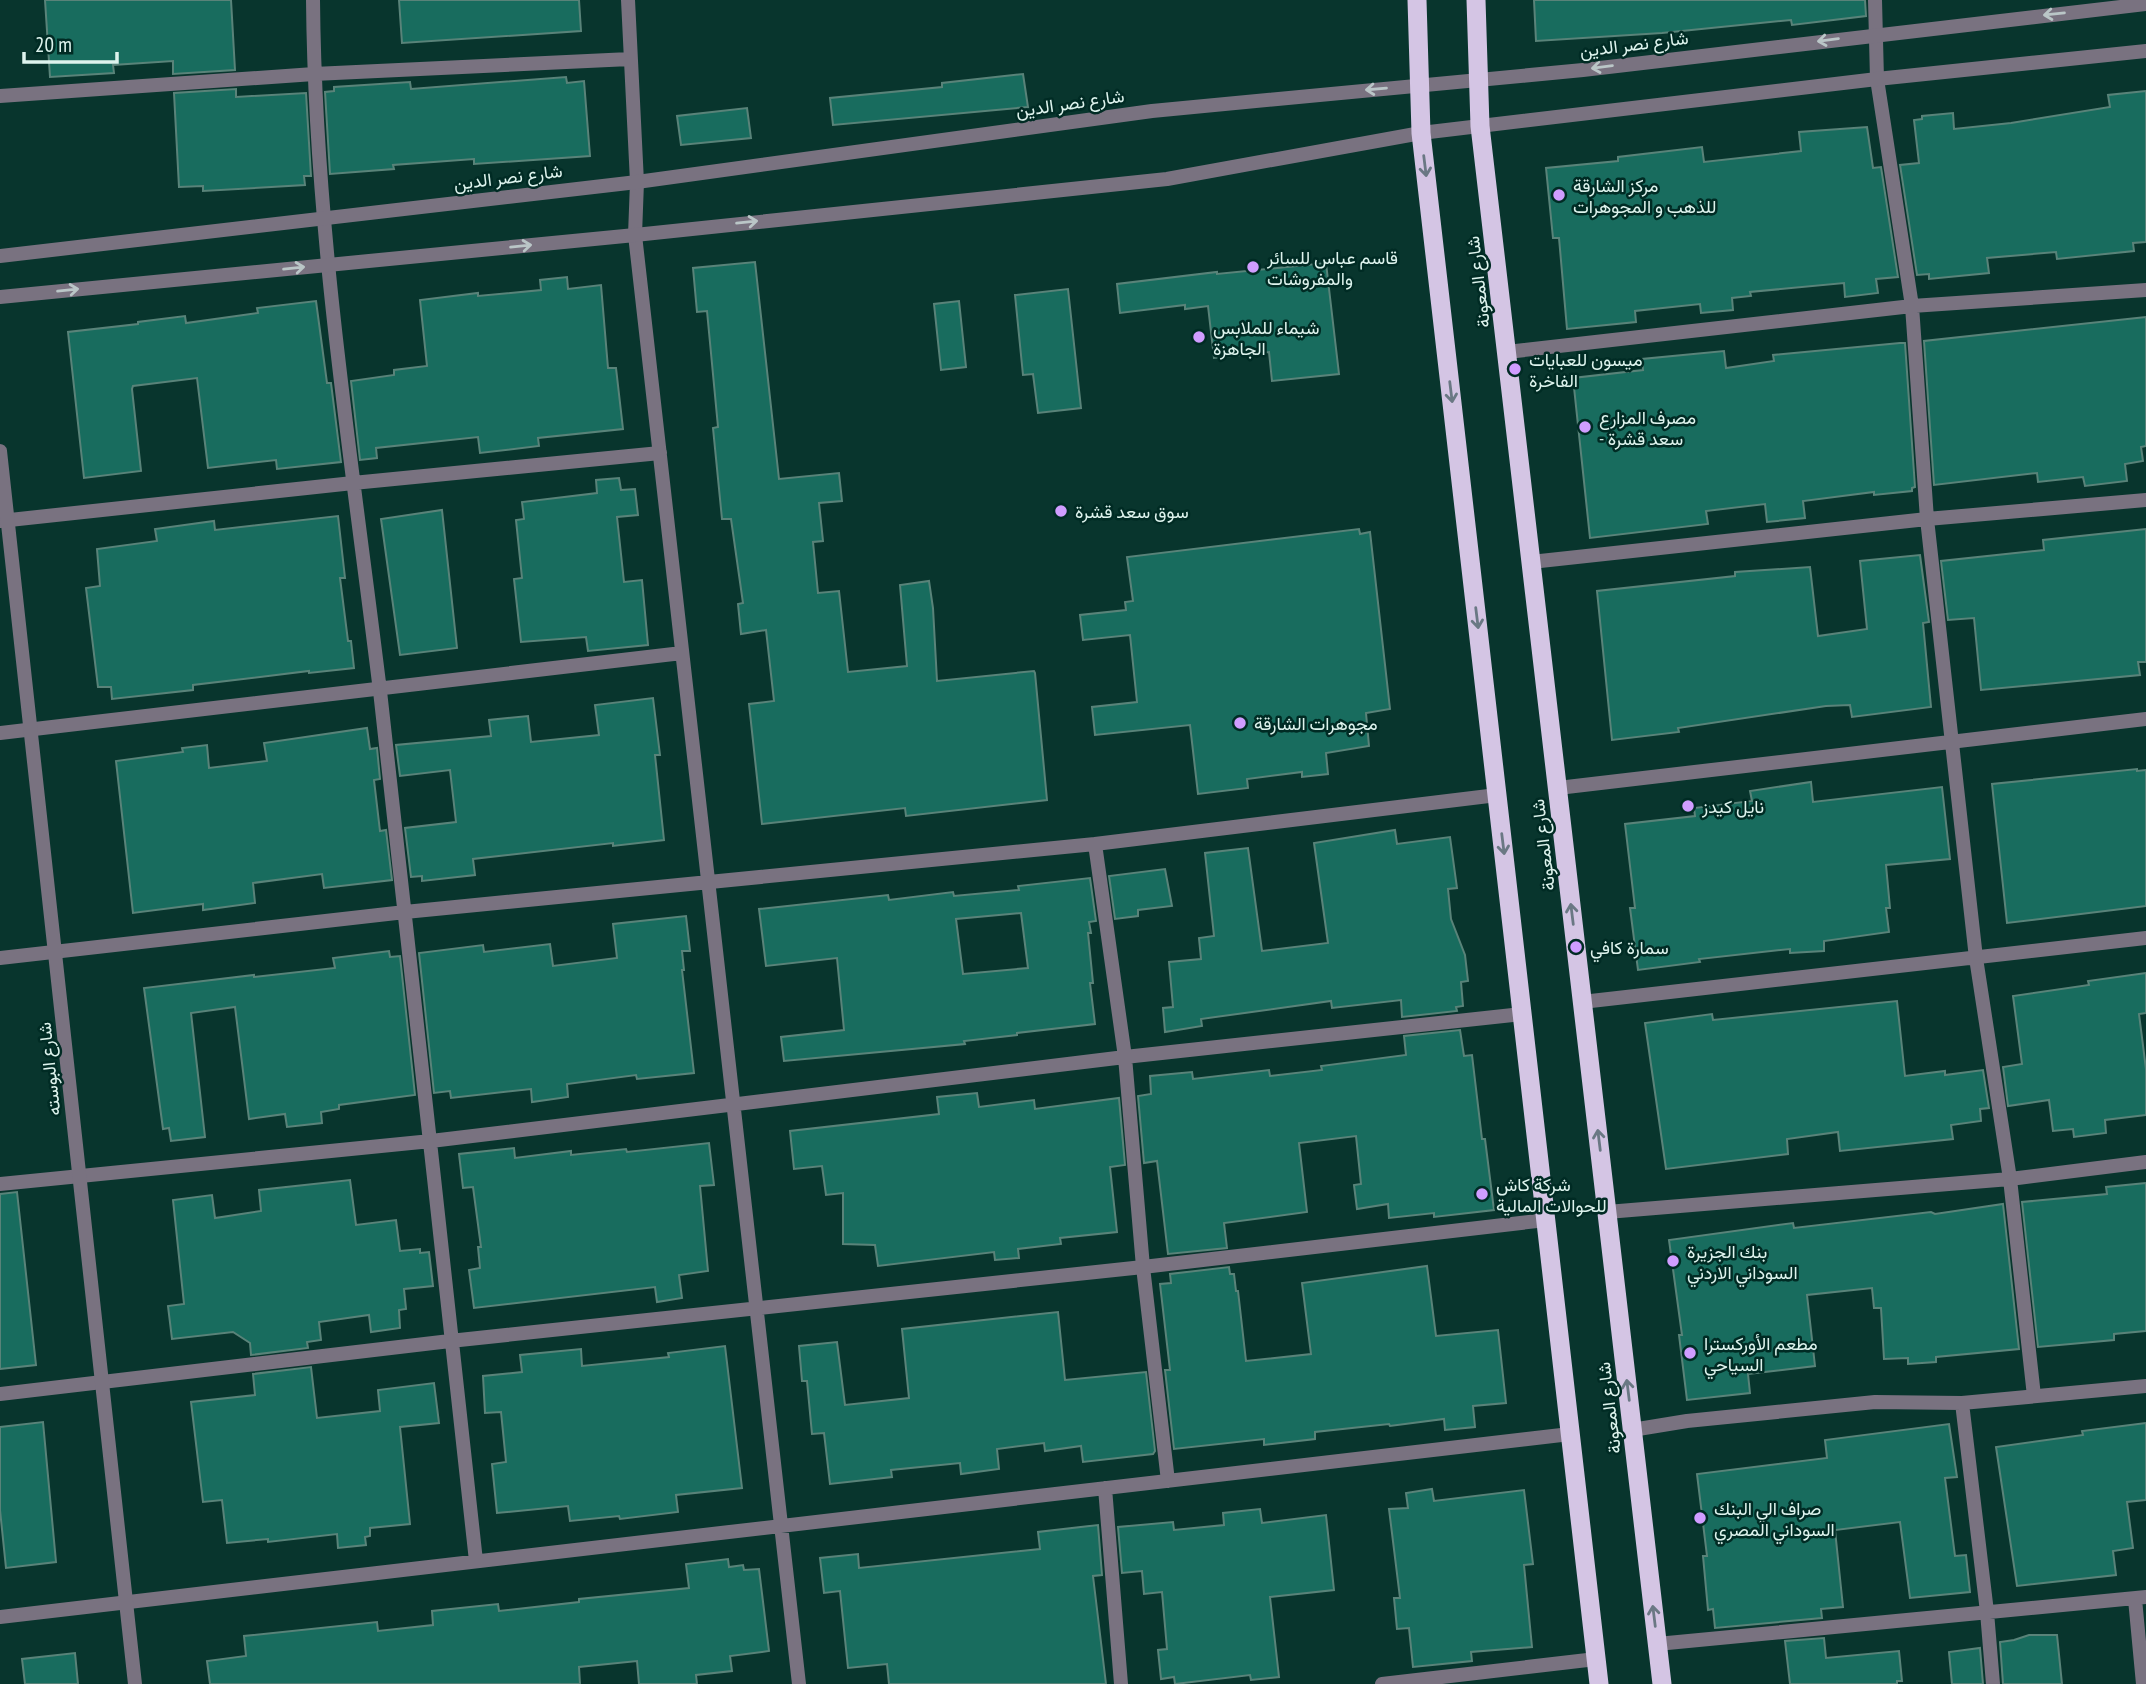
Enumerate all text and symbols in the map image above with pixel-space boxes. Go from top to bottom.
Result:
one-way arrow [2043,8,2066,21]
scale bar [24,21,117,65]
street label: شارع نصر الدين [1578,26,1690,63]
text: 20 m [35,31,72,58]
one-way arrow [1817,34,1840,47]
one-way arrow [1591,61,1614,74]
one-way arrow [1365,83,1387,96]
street label: شارع نصر الدين [1014,84,1126,123]
one-way arrow [1419,154,1432,177]
street label: شارع نصر الدين [452,159,564,196]
place label: مركز الشارقة للذهب و المجوهرات [1573,174,1716,218]
marker: مركز الشارقة للذهب و المجوهرات [1551,187,1567,203]
one-way arrow [735,215,758,228]
street label: شارع المعونة [1461,235,1496,329]
one-way arrow [509,240,532,253]
place label: قاسم عباس للسائر والمفروشات [1266,246,1398,290]
marker: قاسم عباس للسائر والمفروشات [1245,259,1261,275]
one-way arrow [283,261,305,274]
one-way arrow [56,284,79,297]
place label: شيماء للملابس الجاهزة [1213,316,1320,360]
marker: شيماء للملابس الجاهزة [1191,329,1207,345]
place label: ميسون للعبايات الفاخرة [1529,348,1643,392]
marker: ميسون للعبايات الفاخرة [1507,361,1523,377]
one-way arrow [1445,380,1458,403]
place label: مصرف المزارع - سعد قشرة [1599,406,1696,450]
marker: مصرف المزارع - سعد قشرة [1577,419,1593,435]
place label: سوق سعد قشرة [1075,500,1189,523]
marker: سوق سعد قشرة [1053,503,1069,519]
one-way arrow [1471,606,1484,629]
place label: مجوهرات الشارقة [1254,712,1378,735]
marker: مجوهرات الشارقة [1232,715,1248,731]
place label: نايل كيدز [1701,795,1764,818]
street label: شارع المعونة [1526,798,1561,892]
marker: نايل كيدز [1680,798,1696,814]
one-way arrow [1496,832,1509,855]
one-way arrow [1566,903,1579,926]
place label: سمارة كافي [1590,936,1669,963]
marker: سمارة كافي [1568,939,1584,955]
street label: شارع البوسته [33,1021,66,1117]
one-way arrow [1592,1129,1605,1152]
place label: شركة كاش للحوالات المالية [1496,1173,1607,1217]
marker: شركة كاش للحوالات المالية [1474,1186,1490,1202]
place label: بنك الجزيرة السوداني الاردني [1687,1240,1798,1288]
marker: بنك الجزيرة السوداني الاردني [1665,1253,1681,1269]
place label: مطعم الأوركسترا السياحي [1704,1332,1818,1380]
marker: مطعم الأوركسترا السياحي [1682,1345,1698,1361]
street label: شارع المعونة [1592,1361,1627,1455]
one-way arrow [1621,1379,1634,1402]
place label: صراف الي البنك السوداني المصري [1714,1497,1835,1545]
marker: صراف الي البنك السوداني المصري [1692,1510,1708,1526]
one-way arrow [1648,1605,1661,1628]

